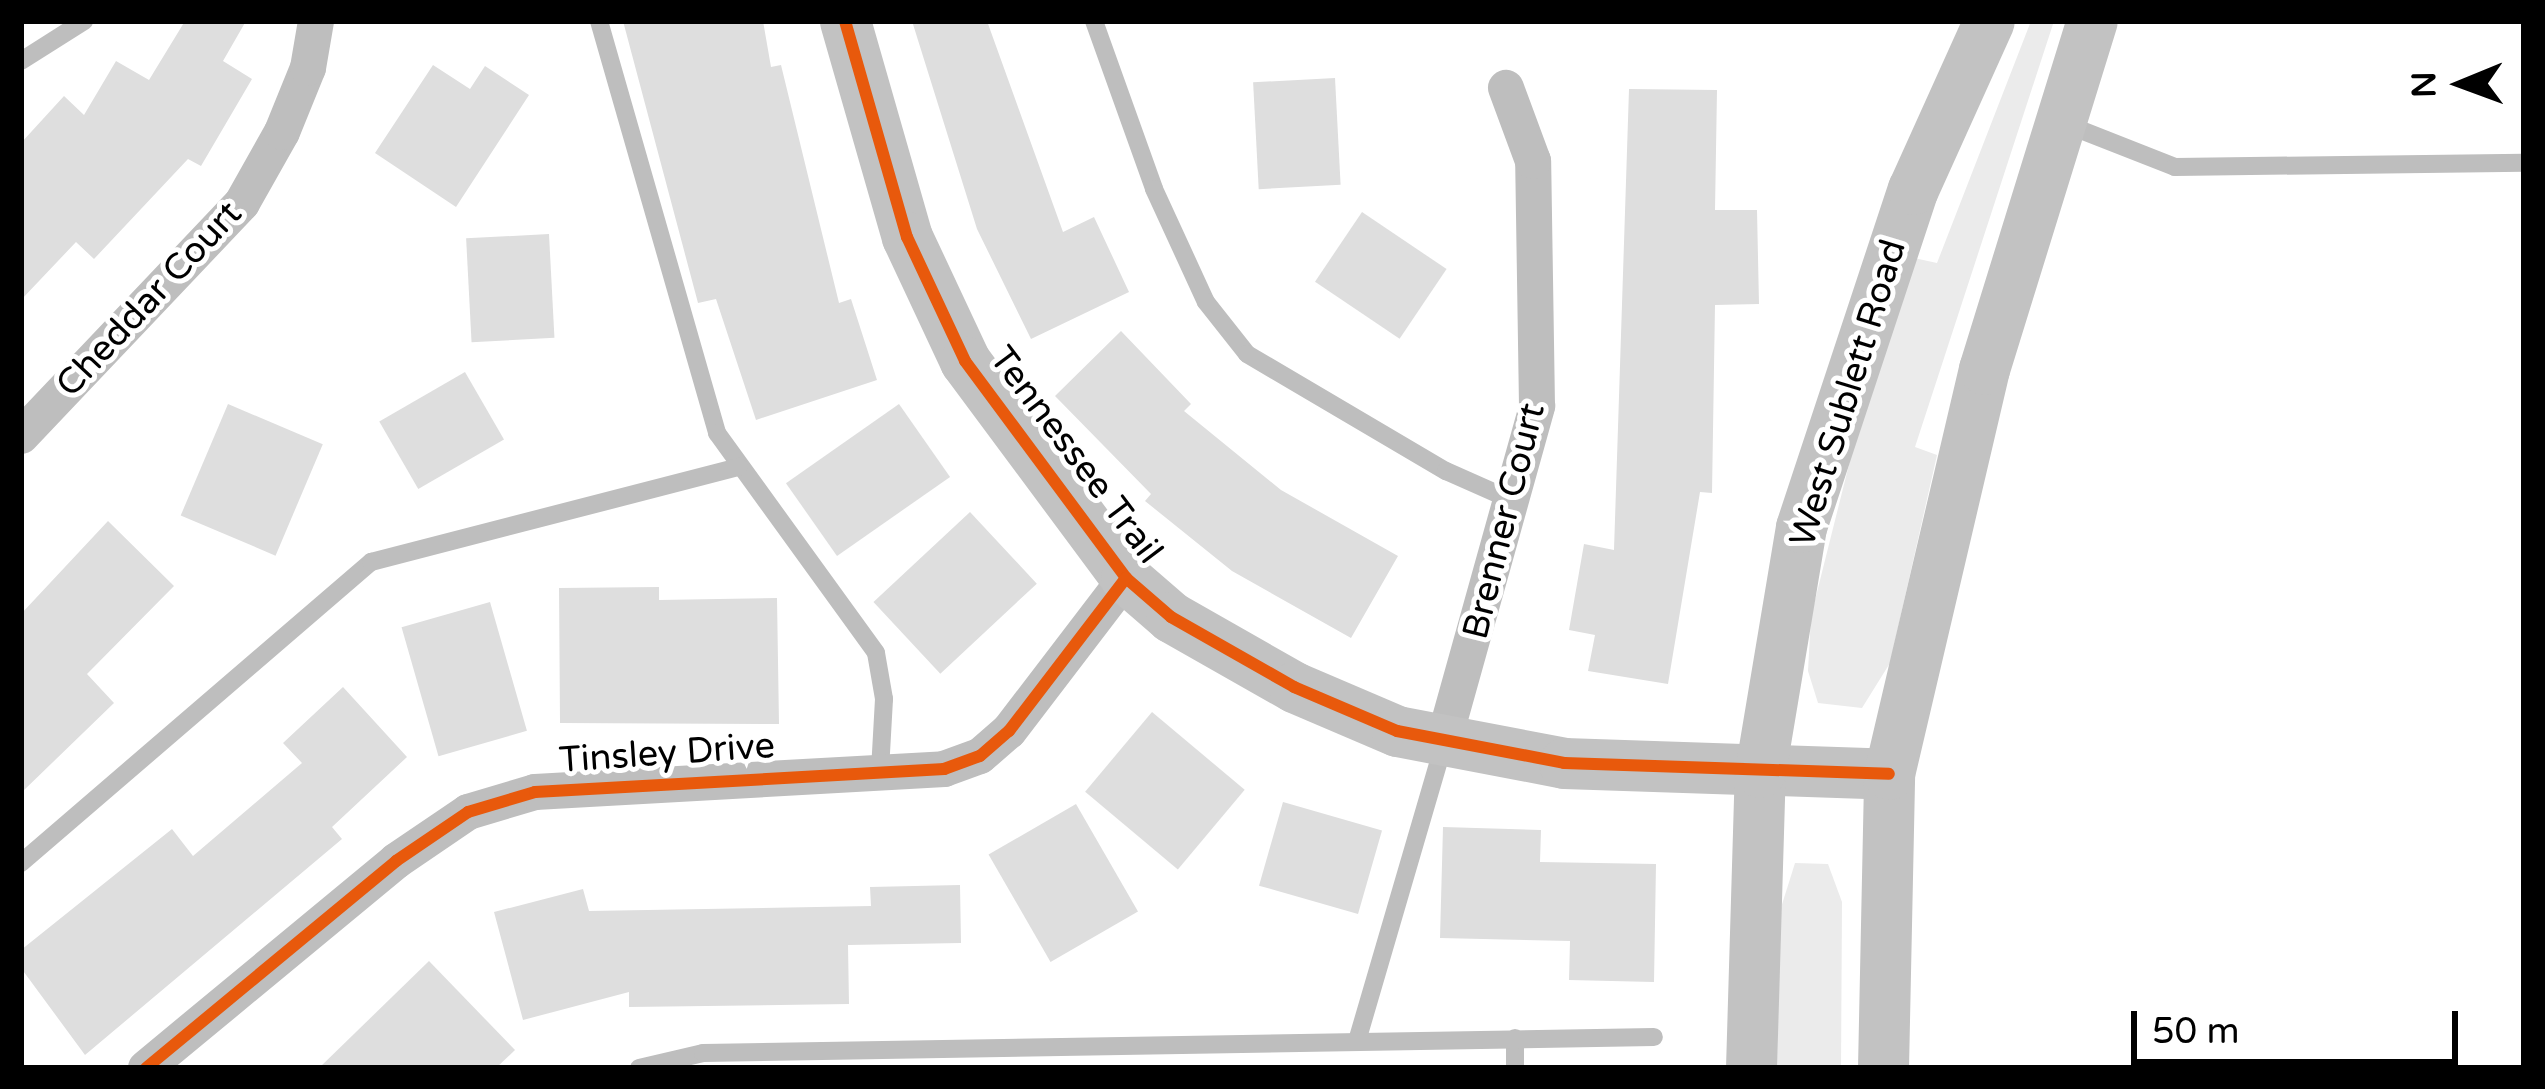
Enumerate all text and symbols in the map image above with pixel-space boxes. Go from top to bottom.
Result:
north arrow [2401,24,2521,144]
text: N [2405,71,2444,98]
street label: Cheddar Court [47,192,251,406]
street label: West Sublett Road [1781,234,1915,552]
street label: Tennessee Trail [980,338,1172,572]
street label: Brenner Court [1454,399,1554,643]
street label: Tinsley Drive [558,724,776,782]
scale bar [2137,987,2464,1061]
text: 50 m [2152,1010,2240,1053]

